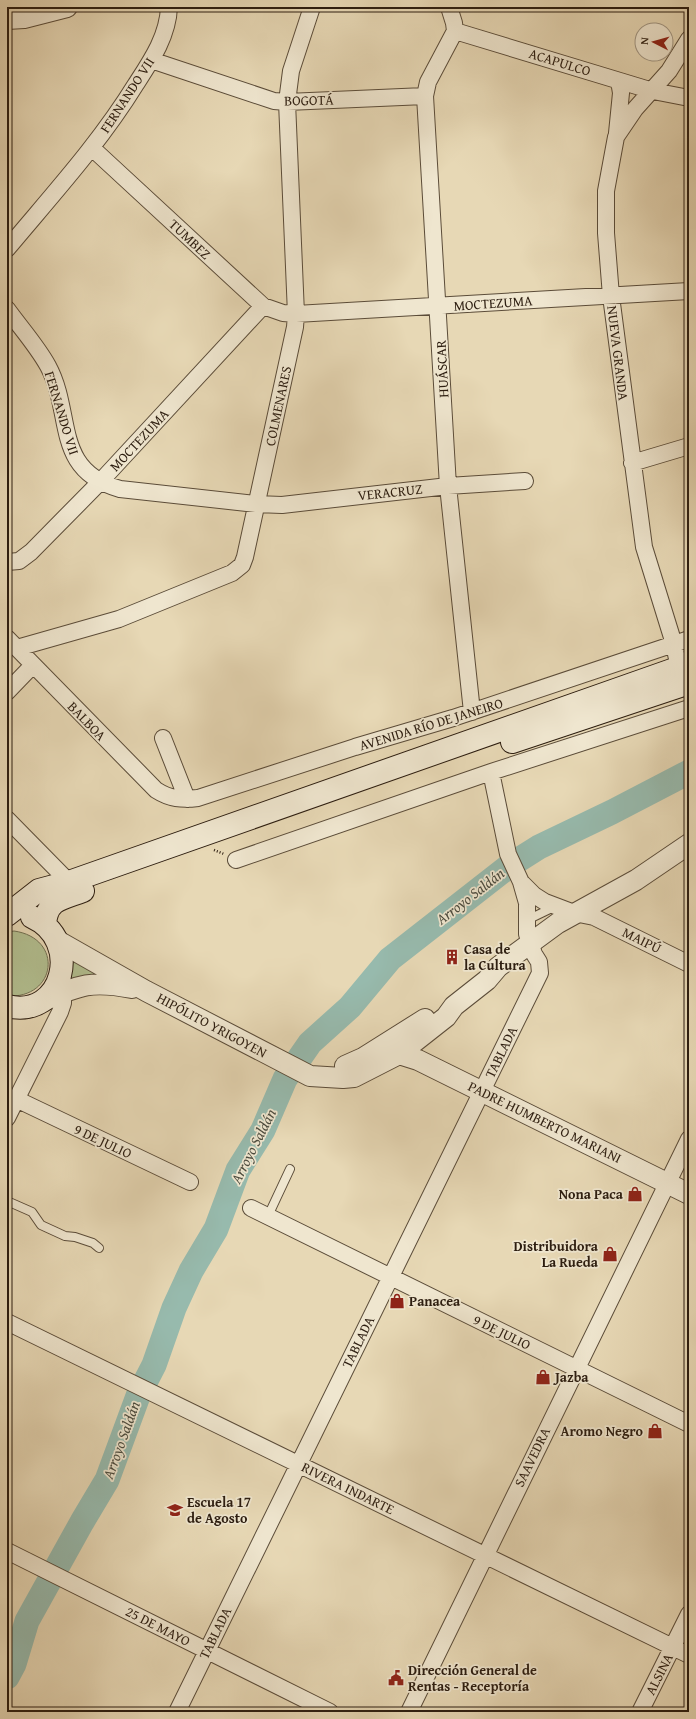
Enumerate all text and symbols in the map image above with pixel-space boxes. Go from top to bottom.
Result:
north arrow [634,22,674,62]
text: N [636,36,652,45]
street label: ACAPULCO [527,43,593,81]
street label: FERNANDO VII [95,53,159,137]
street label: BOGOTÁ [284,90,334,110]
street label: TUMBEZ [165,214,215,264]
street label: MOCTEZUMA [453,290,534,316]
street label: NUEVA GRANDA [602,304,634,402]
street label: HUÁSCAR [430,339,453,398]
street label: COLMENARES [260,364,296,448]
street label: FERNANDO VII [40,369,84,457]
street label: MOCTEZUMA [105,404,174,476]
street label: VERACRUZ [357,479,423,505]
street label: AVENIDA RÍO DE JANEIRO [357,693,505,755]
street label: BALBOA [63,697,111,745]
water label: Arroyo Saldán [431,862,509,930]
street label: MAIPÚ [619,922,665,958]
place label: Casa de la Cultura [464,939,527,975]
building icon: Casa de la Cultura [443,948,461,966]
street label: HIPÓLITO YRIGOYEN [153,988,271,1062]
street label: TABLADA [480,1022,522,1081]
street label: PADRE HUMBERTO MARIANI [465,1076,625,1168]
water label: Arroyo Saldán [225,1105,281,1188]
street label: 9 DE JULIO [71,1119,135,1163]
place label: Nona Paca [559,1184,624,1204]
shop icon: Nona Paca [626,1185,644,1203]
place label: Distribuidora La Rueda [513,1236,599,1272]
shop icon: Distribuidora La Rueda [601,1245,619,1263]
place label: Panacea [409,1291,461,1311]
shop icon: Panacea [388,1292,406,1310]
street label: 9 DE JULIO [470,1309,534,1355]
street label: TABLADA [337,1312,379,1371]
place label: Jazba [553,1367,589,1387]
shop icon: Jazba [534,1368,552,1386]
water label: Arroyo Saldán [97,1398,145,1483]
place label: Aromo Negro [561,1421,644,1441]
shop icon: Aromo Negro [646,1422,664,1440]
street label: SAAVEDRA [509,1423,555,1490]
street label: RIVERA INDARTE [298,1457,398,1519]
place label: Escuela 17 de Agosto [187,1492,251,1528]
school or university icon: Escuela 17 de Agosto [166,1501,184,1519]
street label: 25 DE MAYO [122,1601,194,1651]
street label: TABLADA [194,1603,236,1662]
street label: ALSINA [640,1649,678,1698]
place label: Dirección General de Rentas - Receptoría [408,1660,537,1696]
public building icon: Dirección General de Rentas - Receptoría [387,1669,405,1687]

